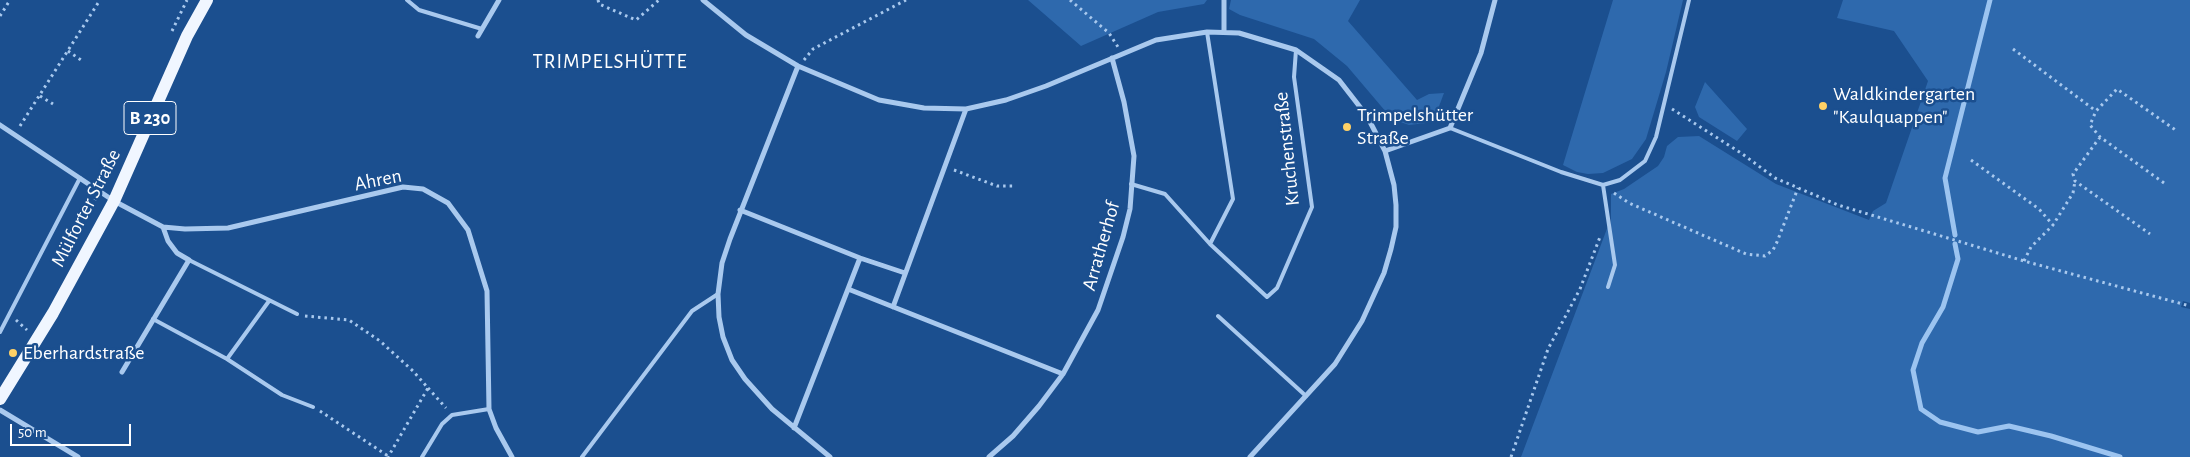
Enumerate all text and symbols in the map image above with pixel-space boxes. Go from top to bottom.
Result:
district label: TRIMPELSHÜTTE [531,49,689,75]
place label: Waldkindergarten "Kaulquappen" [1833,82,1975,129]
street label: Kruchenstraße [1269,91,1305,207]
marker: Waldkindergarten "Kaulquappen" [1817,100,1829,112]
road number: B 230 [124,102,176,134]
place label: Trimpelshütter Straße [1357,103,1473,150]
marker: Trimpelshütter Straße [1341,121,1353,133]
street label: Mülforter Straße [46,145,126,271]
street label: Ahren [352,164,404,196]
street label: Arratherhof [1077,199,1125,293]
place label: Eberhardstraße [23,341,144,365]
marker: Eberhardstraße [7,347,19,359]
scale bar [12,414,134,446]
text: 50 m [18,425,47,440]

